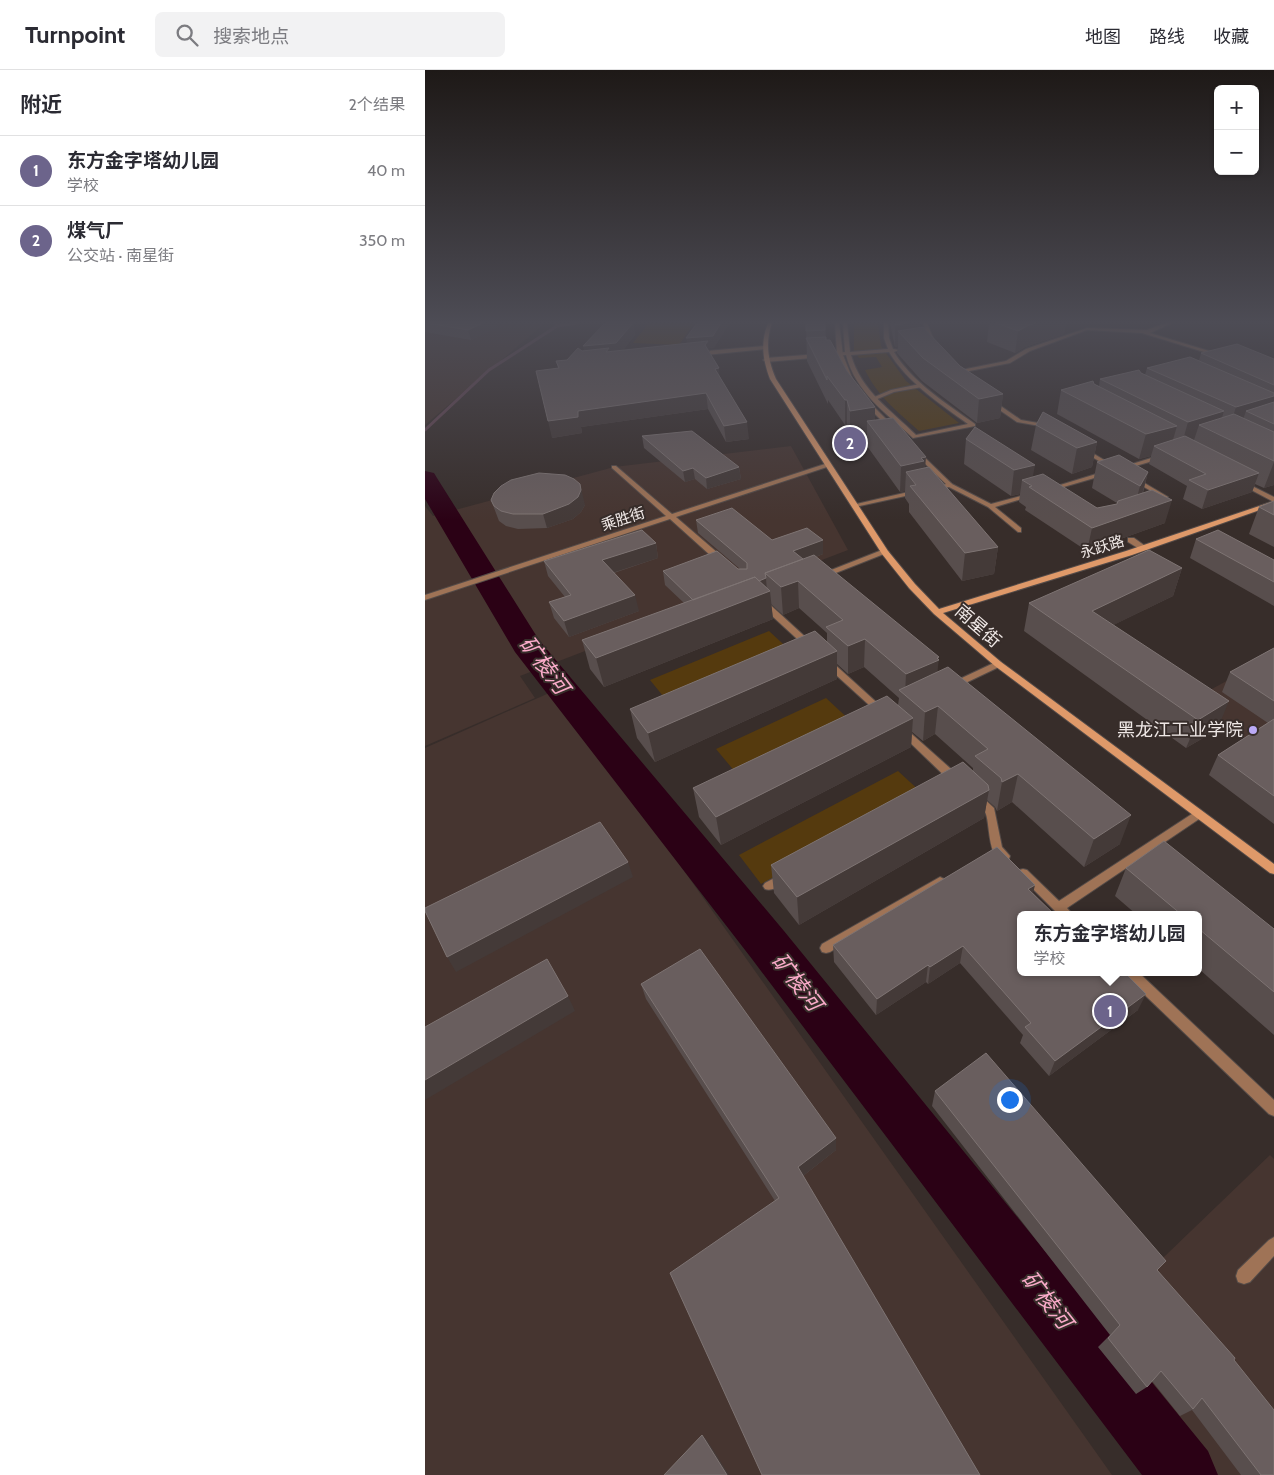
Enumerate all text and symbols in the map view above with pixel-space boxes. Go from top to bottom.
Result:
search box [155,12,505,57]
text: Turnpoint [25,20,125,49]
icon: search [173,21,201,49]
text: 搜索地点 [213,25,289,48]
text: 地图 [1085,26,1121,48]
text: 路线 [1149,26,1185,48]
text: 收藏 [1213,26,1249,48]
map controls [1214,85,1259,175]
button: + [1214,85,1259,130]
text: 附近 [20,92,62,117]
text: 2个结果 [349,95,405,114]
button: − [1214,130,1259,175]
text: 东方金字塔幼儿园 [67,149,219,172]
text: 1 [33,161,39,180]
text: 40 m [367,161,405,180]
text: 学校 [67,176,99,195]
text: 煤气厂 [67,219,124,242]
text: 2 [32,231,40,250]
text: 350 m [359,231,405,250]
text: 公交站 · 南星街 [67,246,174,265]
pin: 2 [834,424,866,462]
street label: 乘胜街 [599,503,647,535]
street label: 永跃路 [1078,532,1126,562]
street label: 南星街 [950,600,1006,652]
water label: 矿棱河 [513,631,577,703]
place label: 黑龙江工业学院 [1117,719,1243,741]
marker: 黑龙江工业学院 [1247,724,1259,736]
popup [1017,911,1202,976]
text: 东方金字塔幼儿园 [1033,922,1186,945]
water label: 矿棱河 [766,948,830,1019]
text: 学校 [1033,949,1066,968]
pin: 1 [1094,992,1126,1030]
your location [997,1087,1023,1113]
water label: 矿棱河 [1016,1266,1080,1337]

